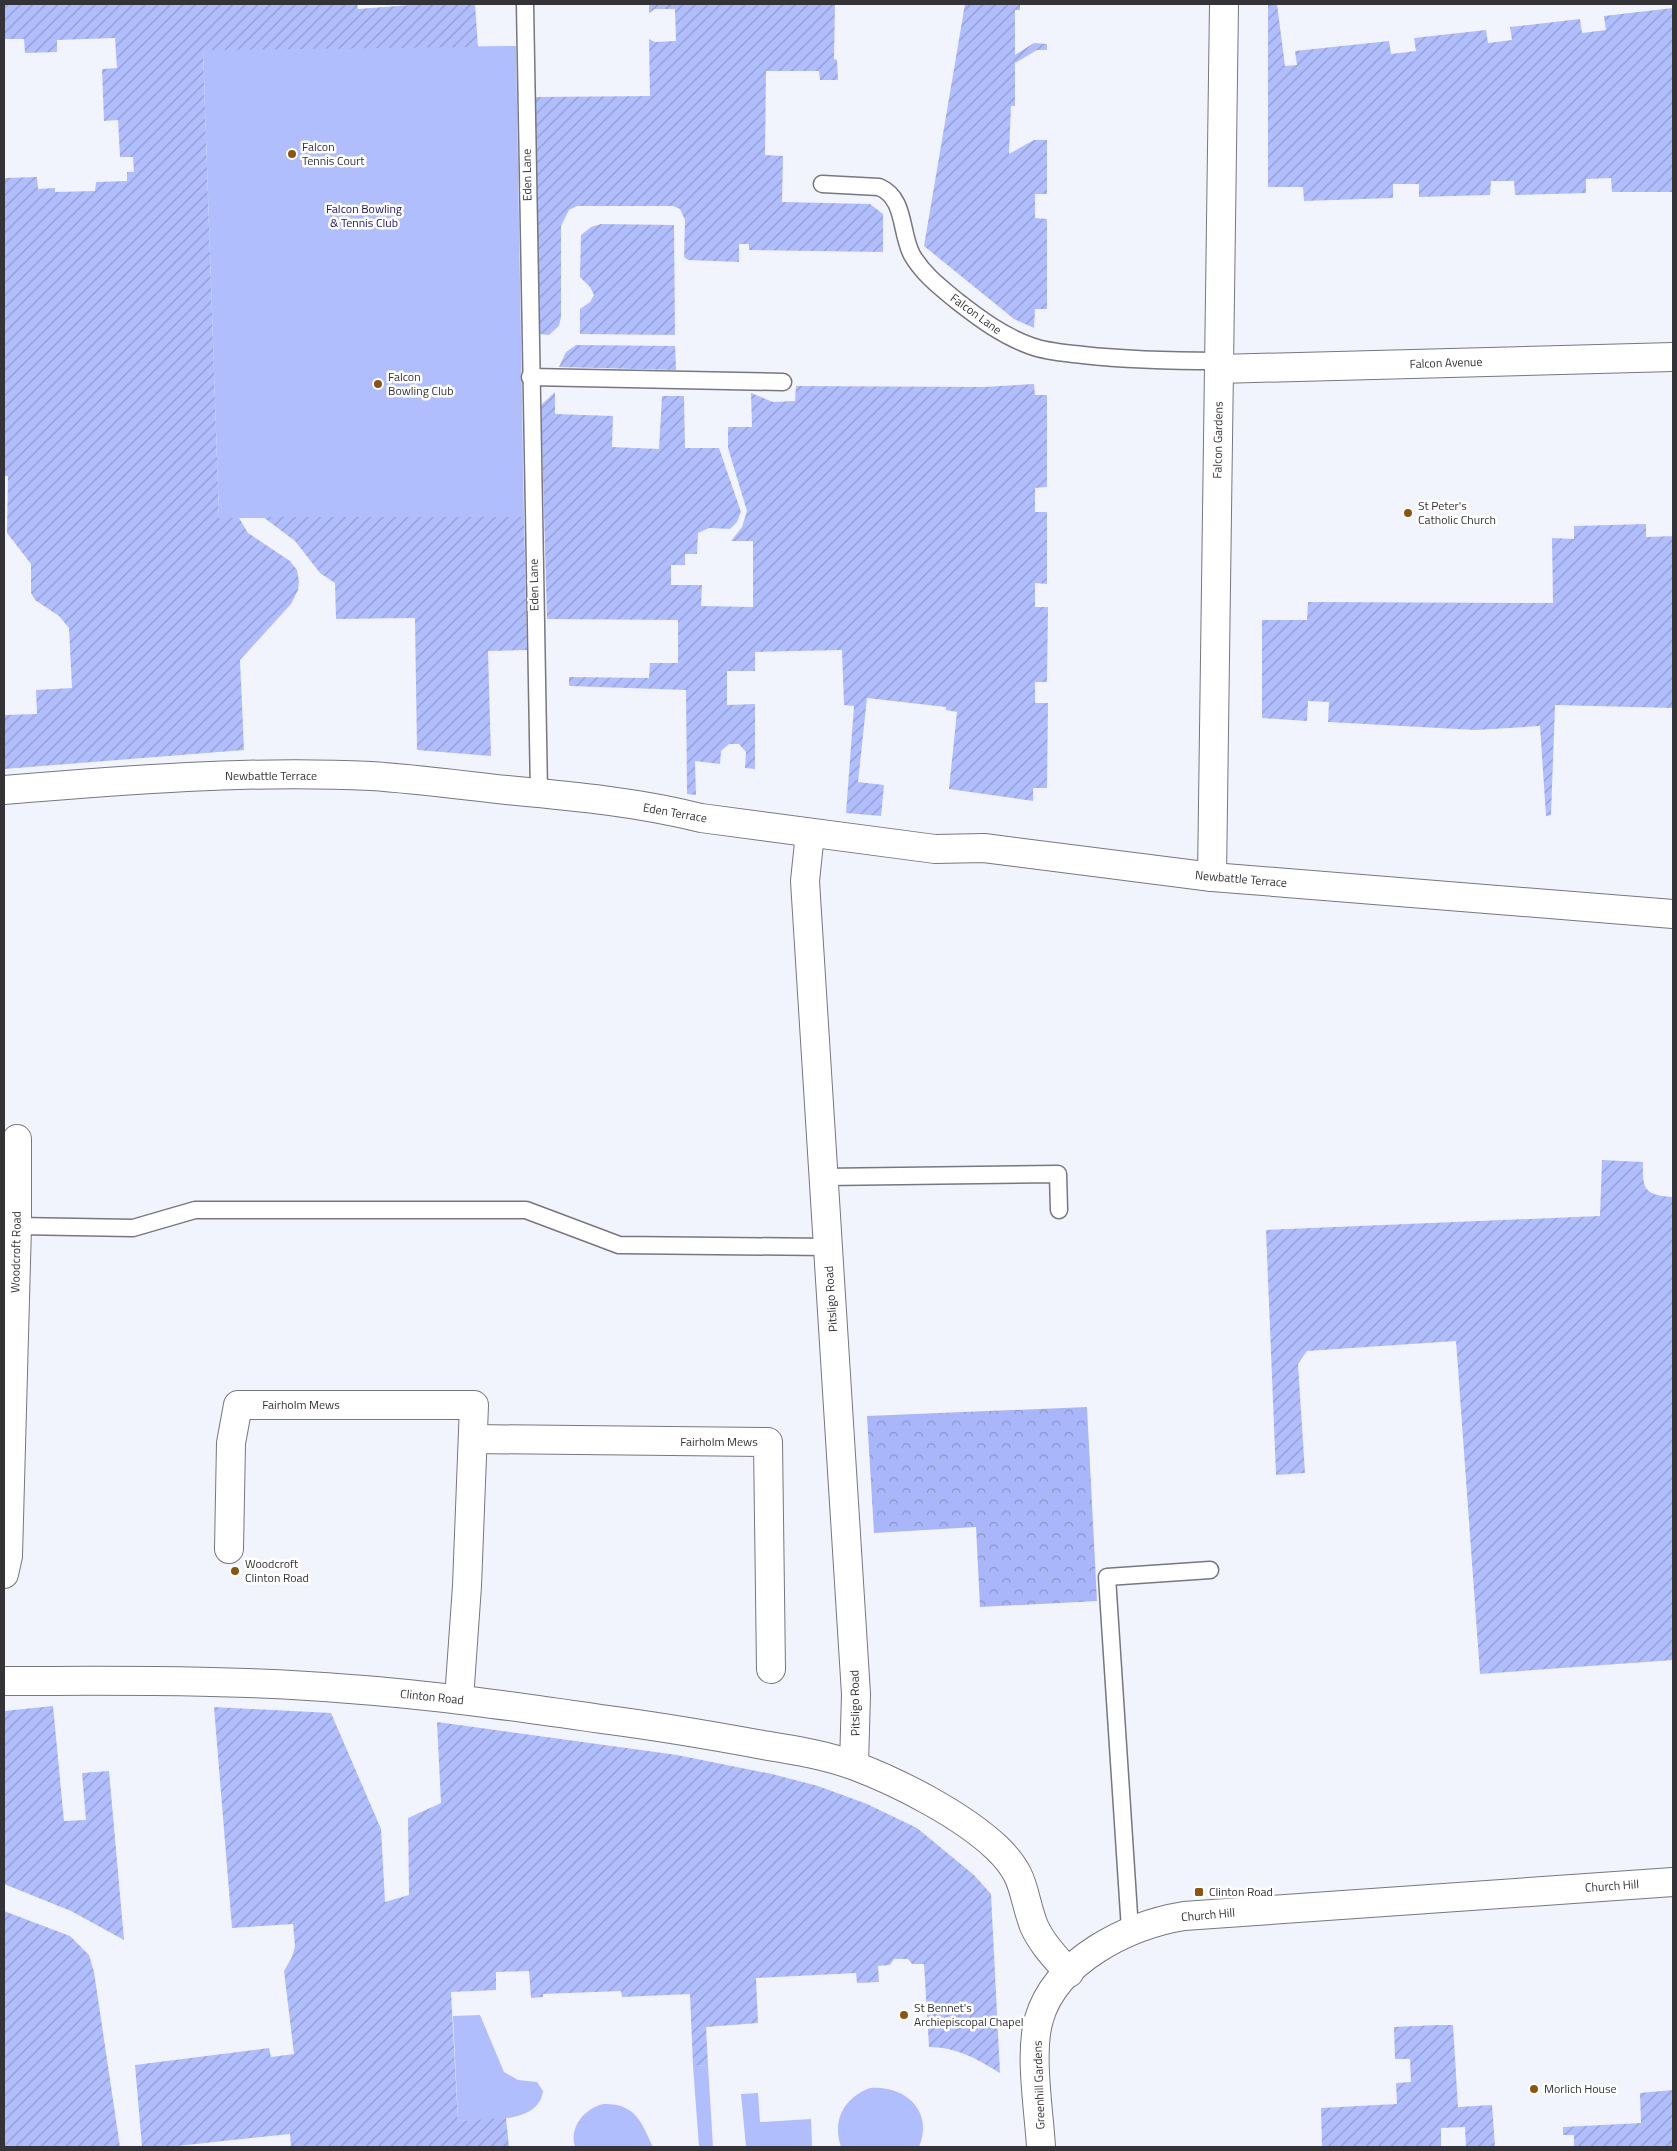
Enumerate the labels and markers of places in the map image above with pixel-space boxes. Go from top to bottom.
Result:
place label: Falcon Tennis Court [302,137,365,170]
marker: Falcon Tennis Court [286,148,298,160]
place label: Falcon Bowling Club [388,367,453,400]
marker: Falcon Bowling Club [372,378,384,390]
place label: St Peter's Catholic Church [1418,496,1496,529]
marker: St Peter's Catholic Church [1402,507,1414,519]
place label: Woodcroft Clinton Road [245,1554,309,1587]
marker: Woodcroft Clinton Road [229,1565,241,1577]
place label: Clinton Road [1209,1882,1273,1901]
marker: Clinton Road [1193,1886,1205,1898]
place label: St Bennet's Archiepiscopal Chapel [914,1998,1023,2031]
marker: St Bennet's Archiepiscopal Chapel [898,2009,910,2021]
place label: Morlich House [1544,2079,1617,2098]
marker: Morlich House [1528,2083,1540,2095]

